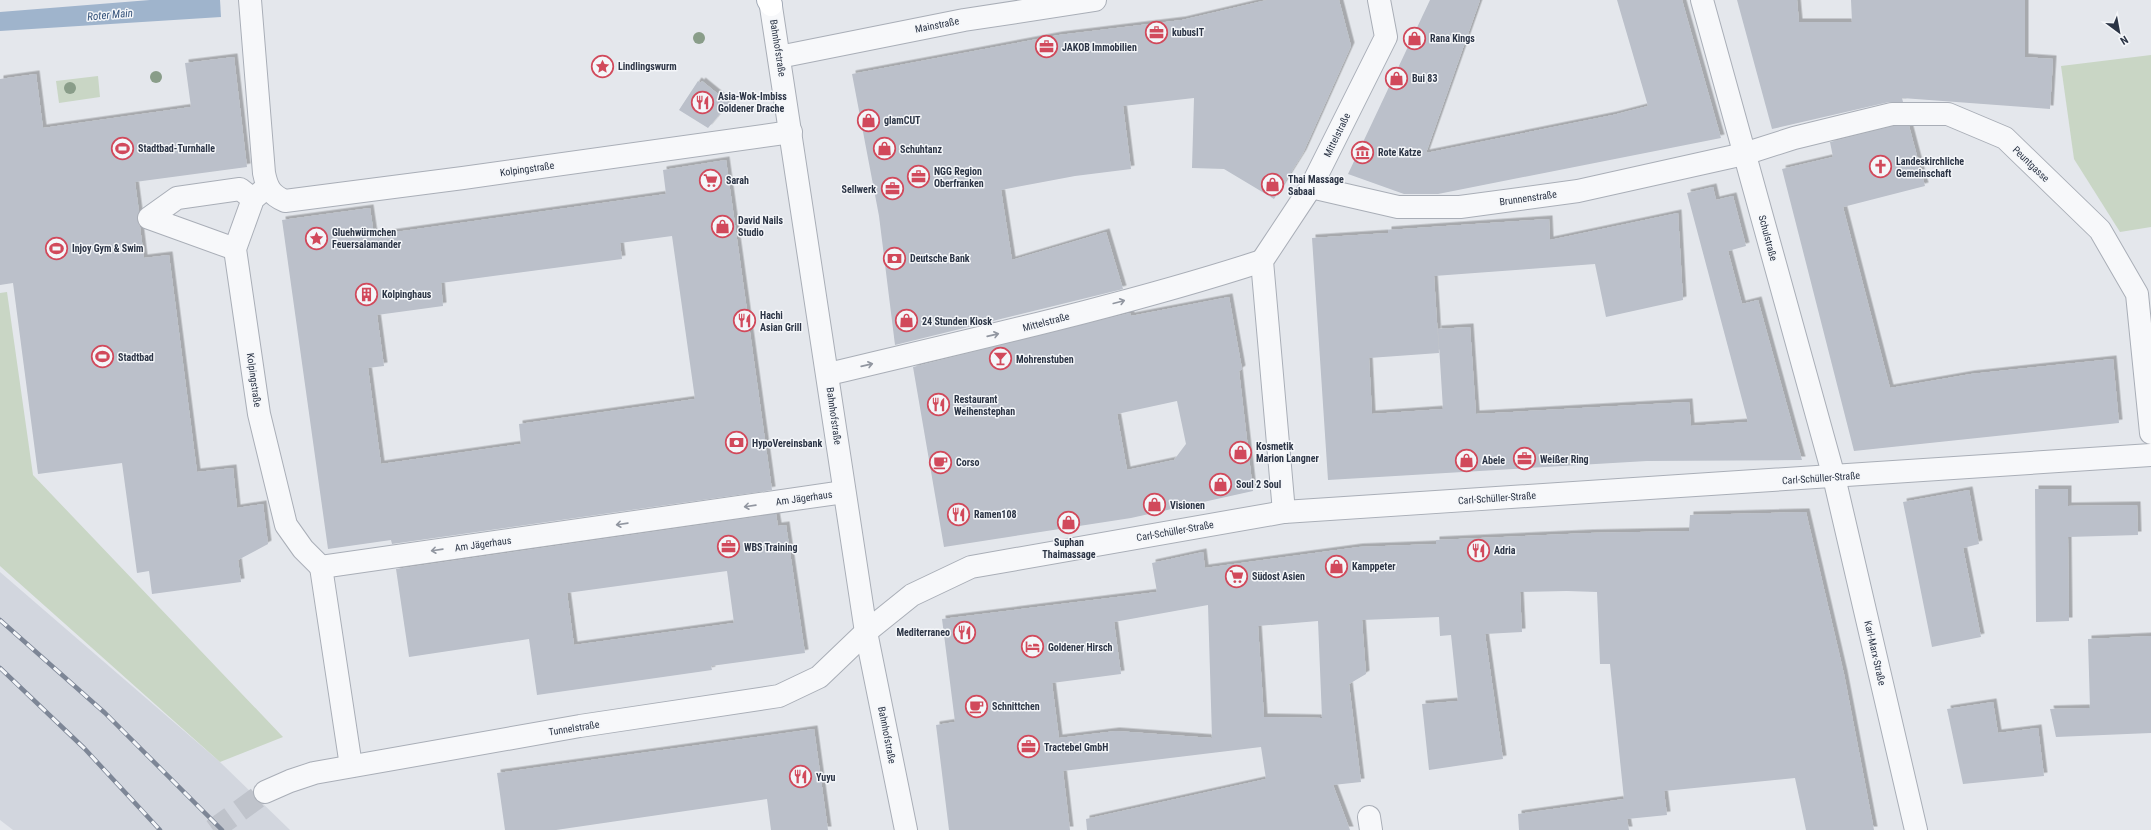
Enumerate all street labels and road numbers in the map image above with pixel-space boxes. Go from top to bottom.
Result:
street label: Mainstraße [914,15,960,35]
street label: Bahnhofstraße [768,18,788,78]
street label: Mittelstraße [1322,111,1353,159]
street label: Peuntgasse [2011,144,2052,184]
street label: Kolpingstraße [499,160,555,178]
street label: Brunnenstraße [1499,189,1558,207]
street label: Schulstraße [1757,214,1779,262]
street label: Mittelstraße [1021,310,1071,334]
street label: Kolpingstraße [245,352,263,408]
street label: Bahnhofstraße [825,387,844,446]
street label: Carl-Schüller-Straße [1782,470,1861,486]
street label: Am Jägerhaus [775,489,833,507]
street label: Carl-Schüller-Straße [1458,490,1537,506]
street label: Carl-Schüller-Straße [1136,519,1215,543]
street label: Am Jägerhaus [454,535,512,553]
street label: Karl-Marx-Straße [1862,620,1888,687]
street label: Bahnhofstraße [876,705,898,765]
street label: Tunnelstraße [548,719,601,737]

